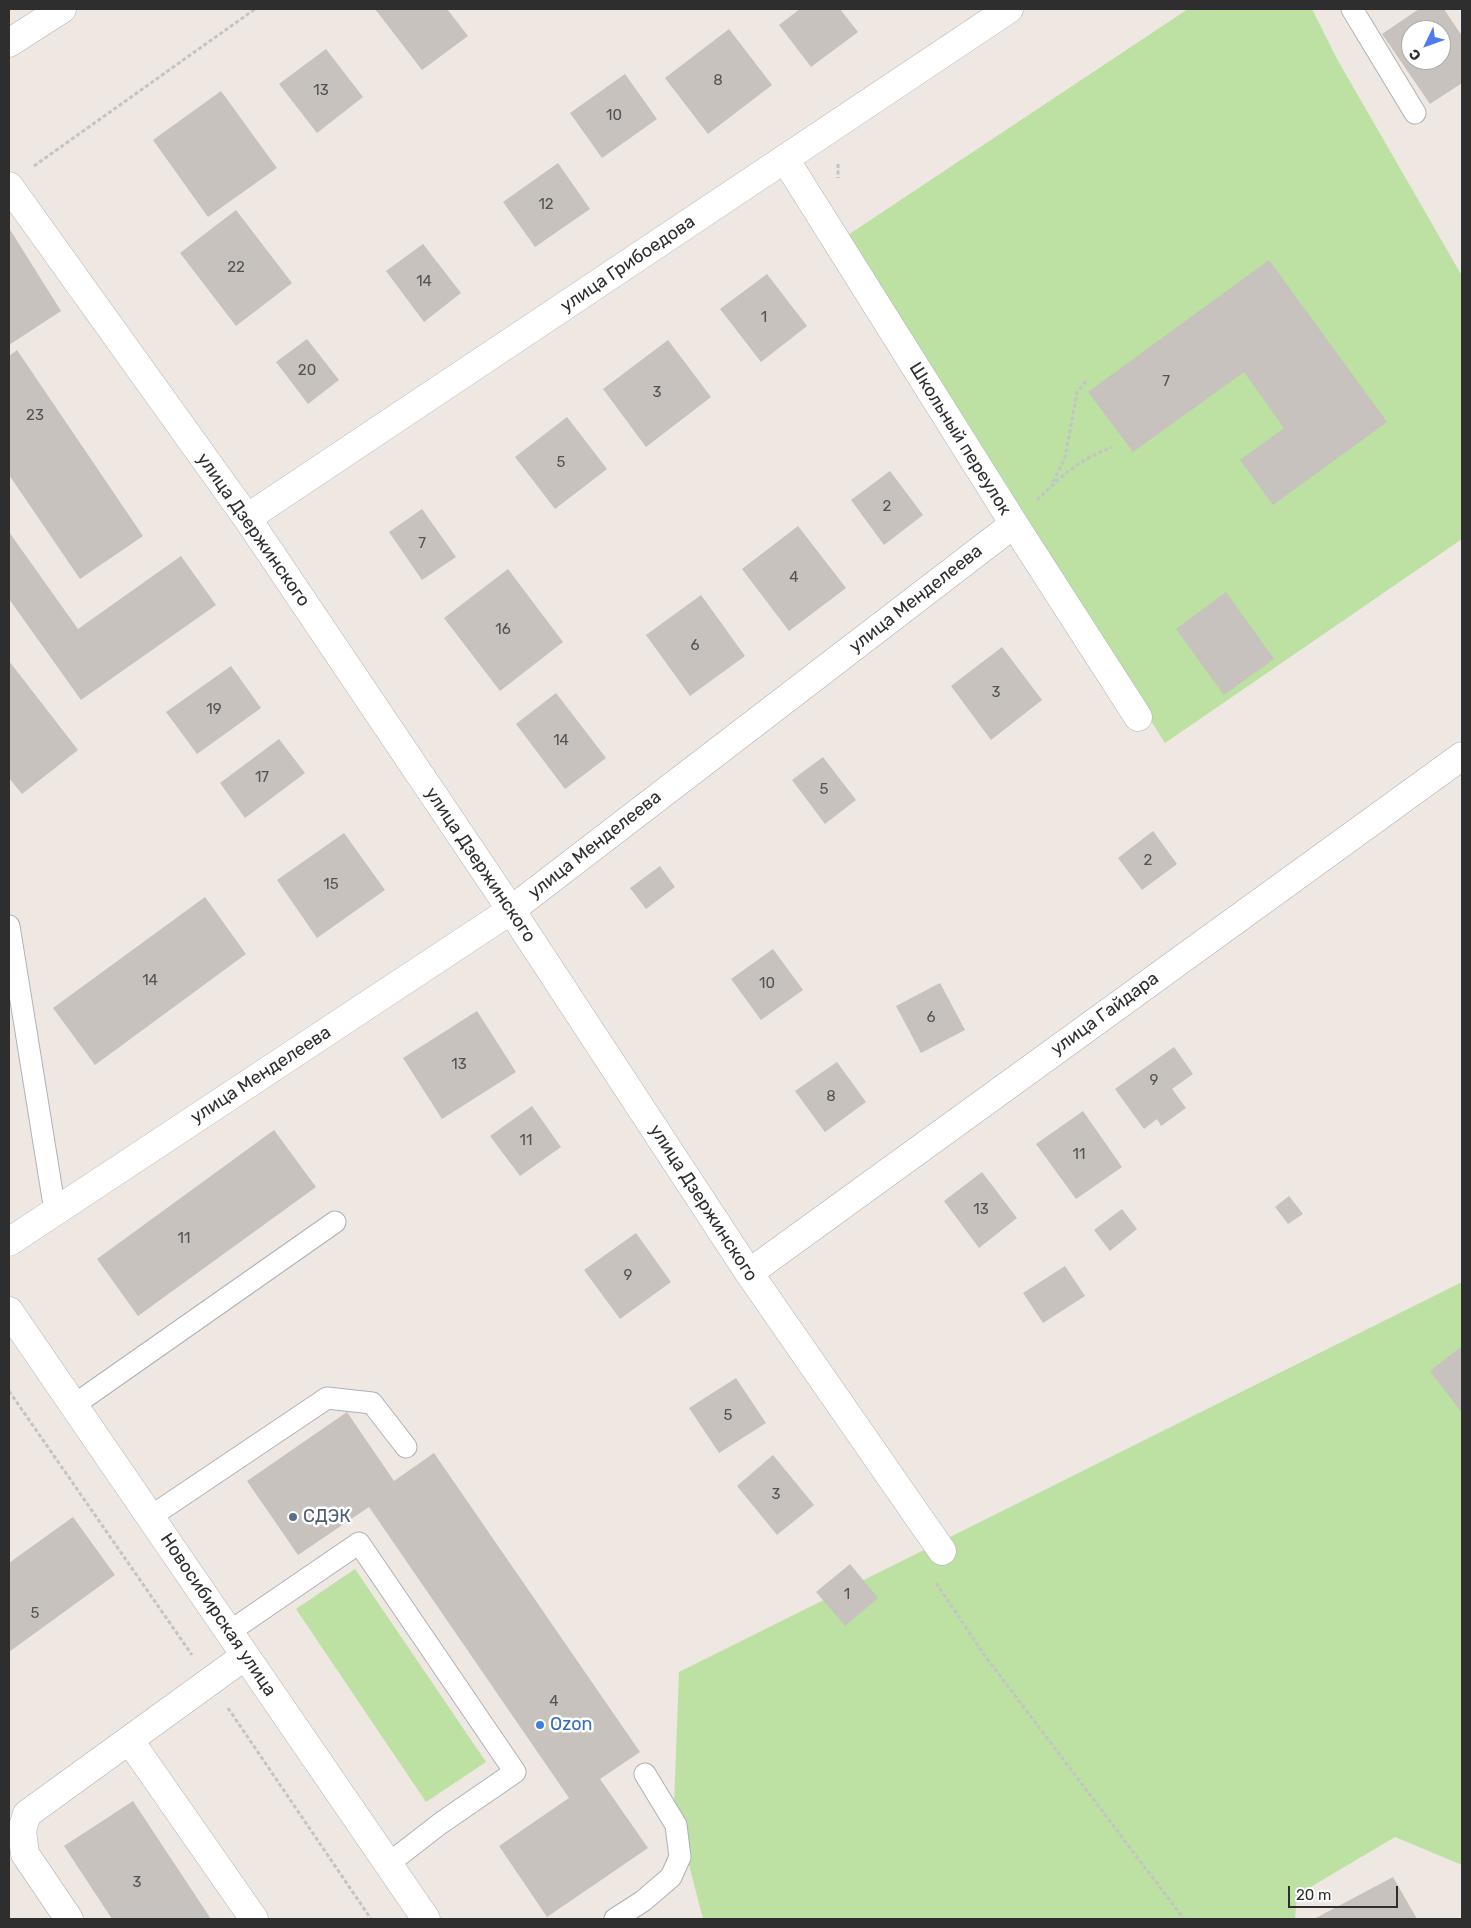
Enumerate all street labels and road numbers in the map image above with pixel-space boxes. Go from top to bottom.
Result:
street label: улица Грибоедова [557,211,699,317]
street label: Школьный переулок [904,359,1016,519]
street label: улица Дзержинского [192,449,314,611]
street label: улица Менделеева [845,540,987,658]
street label: улица Дзержинского [420,783,540,947]
street label: улица Менделеева [524,786,666,904]
street label: улица Гайдара [1047,968,1163,1060]
street label: улица Менделеева [187,1022,335,1128]
street label: улица Дзержинского [644,1121,762,1285]
street label: Новосибирская улица [155,1529,281,1701]

